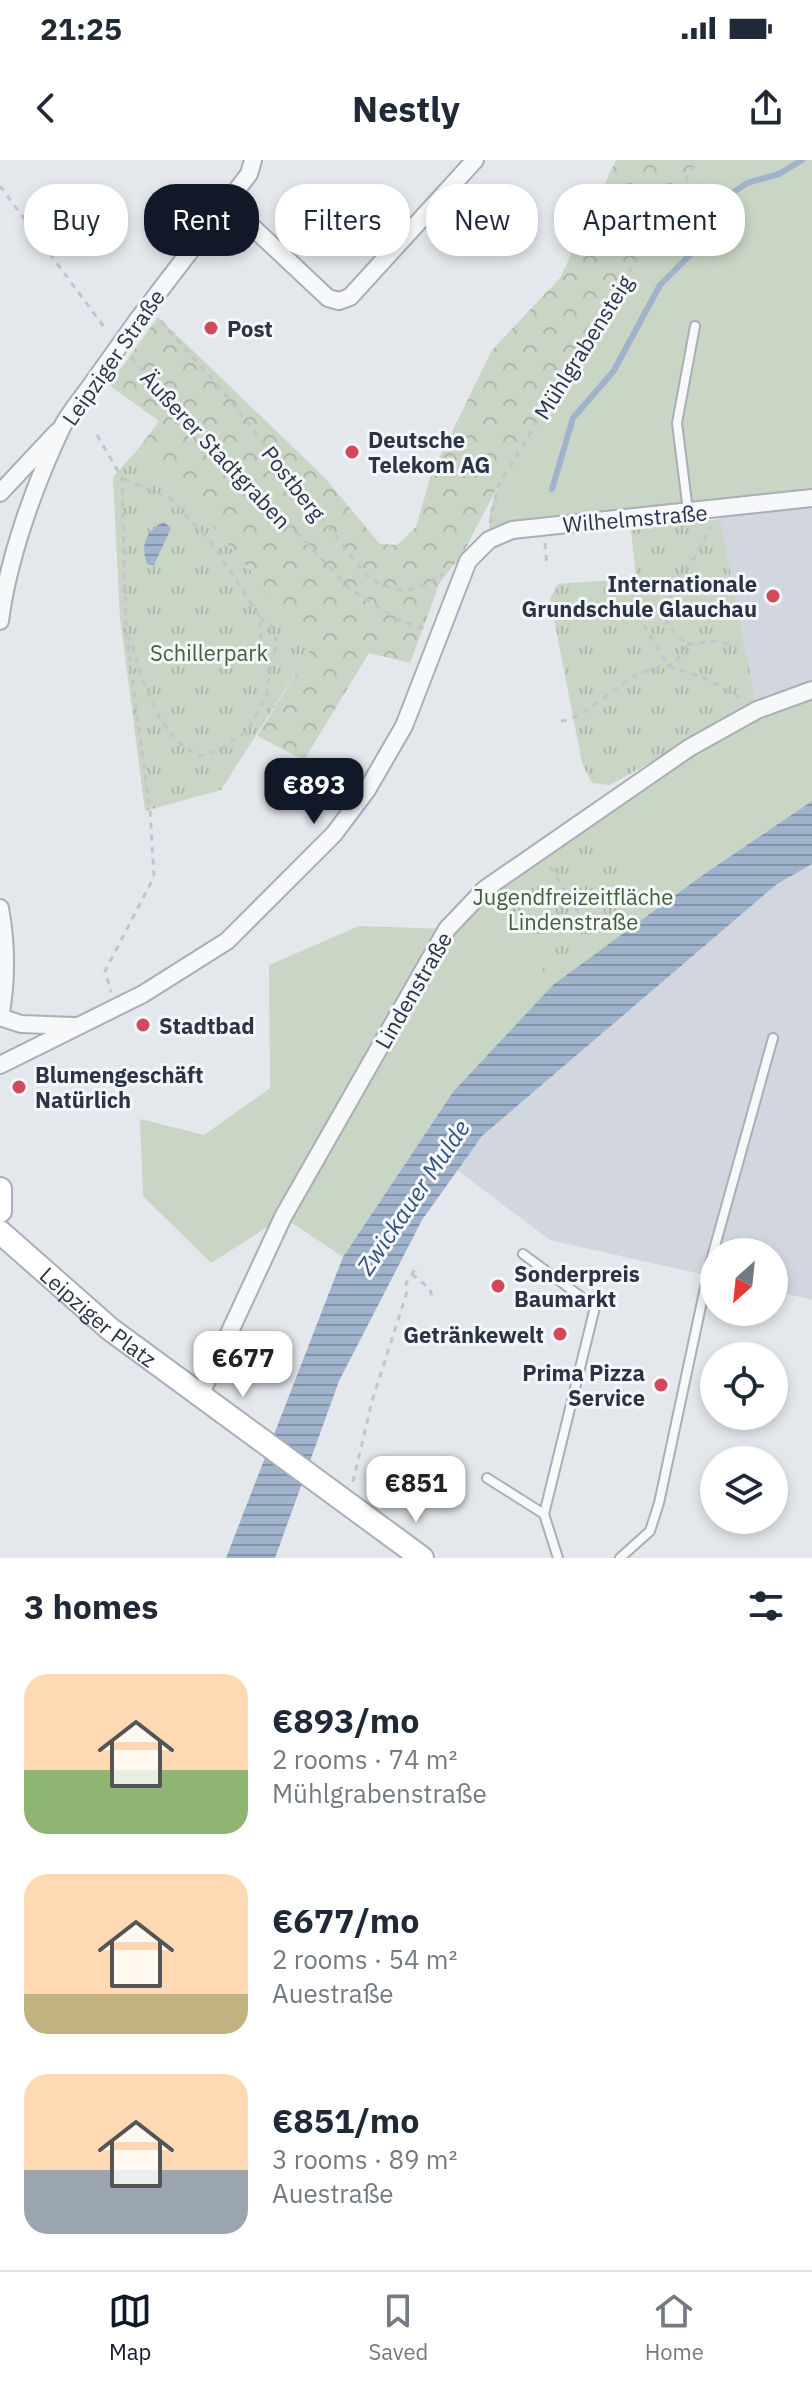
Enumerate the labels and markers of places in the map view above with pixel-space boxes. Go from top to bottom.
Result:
place label: Post [227,314,273,343]
marker: Post [202,319,220,337]
place label: Deutsche Telekom AG [368,425,490,479]
marker: Deutsche Telekom AG [343,443,361,461]
place label: Internationale Grundschule Glauchau [522,569,757,623]
marker: Internationale Grundschule Glauchau [764,587,782,605]
pin: €893 [267,758,361,826]
place label: Stadtbad [159,1011,255,1040]
marker: Stadtbad [134,1016,152,1034]
place label: Blumengeschäft Natürlich [35,1060,203,1114]
marker: Blumengeschäft Natürlich [10,1078,28,1096]
place label: Sonderpreis Baumarkt [514,1259,640,1313]
marker: Sonderpreis Baumarkt [489,1277,507,1295]
place label: Getränkewelt [403,1320,544,1349]
marker: Getränkewelt [551,1325,569,1343]
pin: €677 [196,1331,290,1399]
place label: Prima Pizza Service [522,1358,645,1412]
marker: Prima Pizza Service [652,1376,670,1394]
pin: €851 [369,1456,463,1524]

